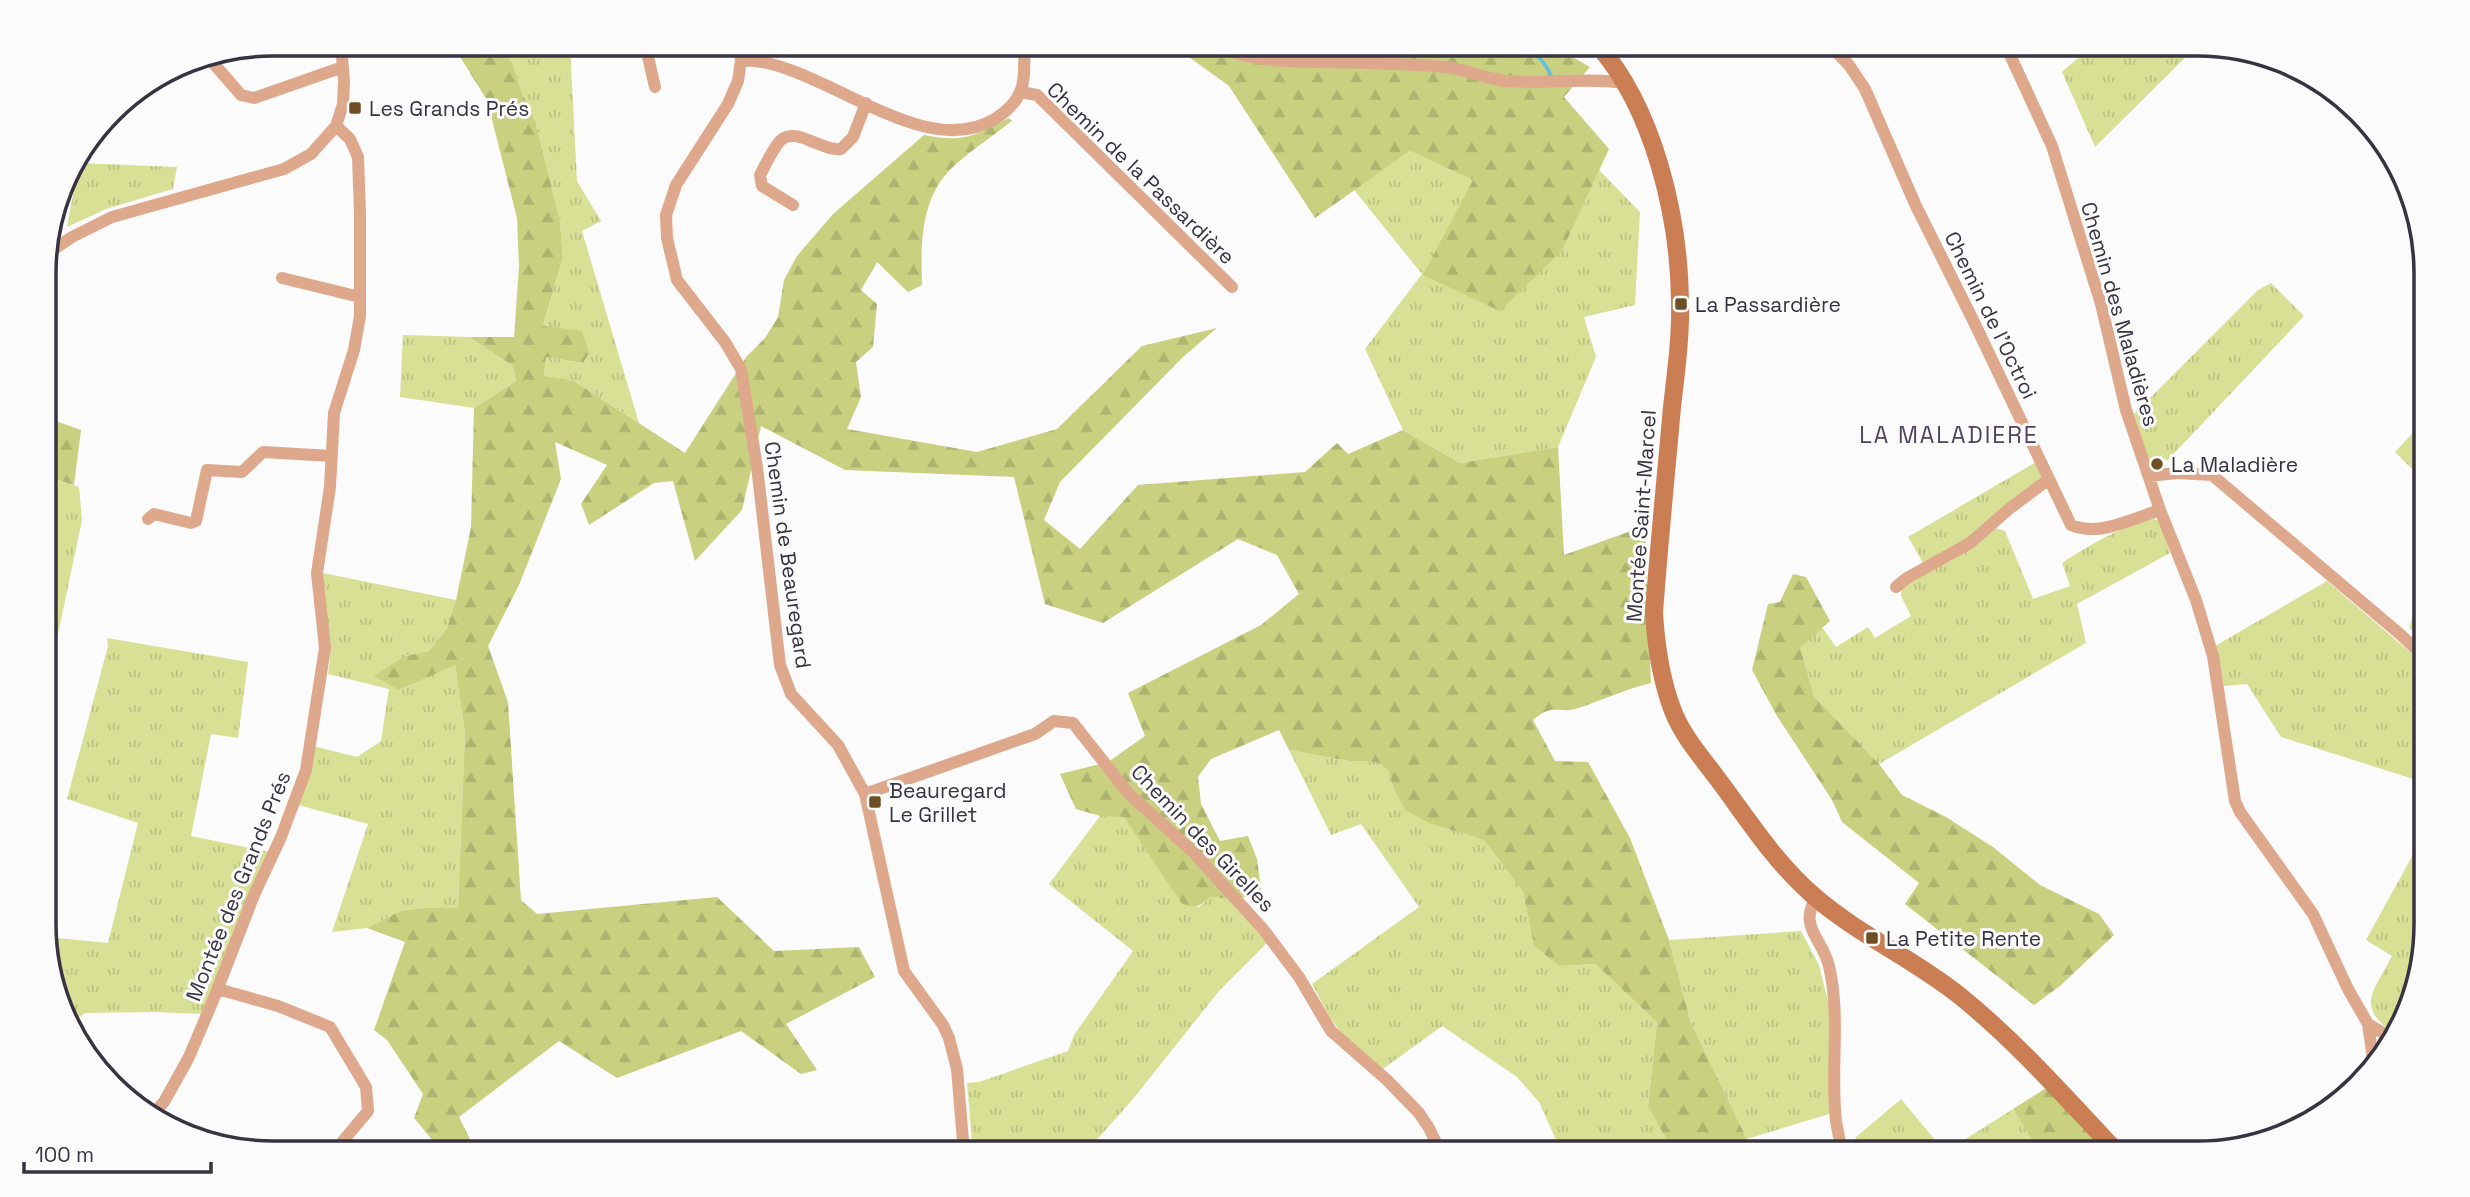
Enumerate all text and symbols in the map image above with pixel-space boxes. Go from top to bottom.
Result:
street label: Chemin de la Passardière [1041,76,1241,270]
place label: Les Grands Prés [369,95,529,122]
marker: Les Grands Prés [347,100,363,116]
street label: Chemin des Maladières [2075,199,2165,429]
street label: Chemin de l'Octroi [1939,227,2043,403]
place label: La Passardière [1695,291,1841,318]
marker: La Passardière [1673,296,1689,312]
street label: Montée Saint-Marcel [1620,409,1662,623]
district label: LA MALADIERE [1859,420,2039,450]
street label: Chemin de Beauregard [759,440,817,670]
place label: La Maladière [2171,451,2298,478]
marker: La Maladière [2149,456,2165,472]
street label: Chemin des Girelles [1125,758,1281,918]
street label: Montée des Grands Prés [179,767,297,1005]
place label: Beauregard Le Grillet [889,777,1007,828]
marker: Beauregard Le Grillet [867,794,883,810]
place label: La Petite Rente [1886,925,2041,952]
marker: La Petite Rente [1864,930,1880,946]
scale bar [24,1130,212,1174]
text: 100 m [35,1141,94,1168]

